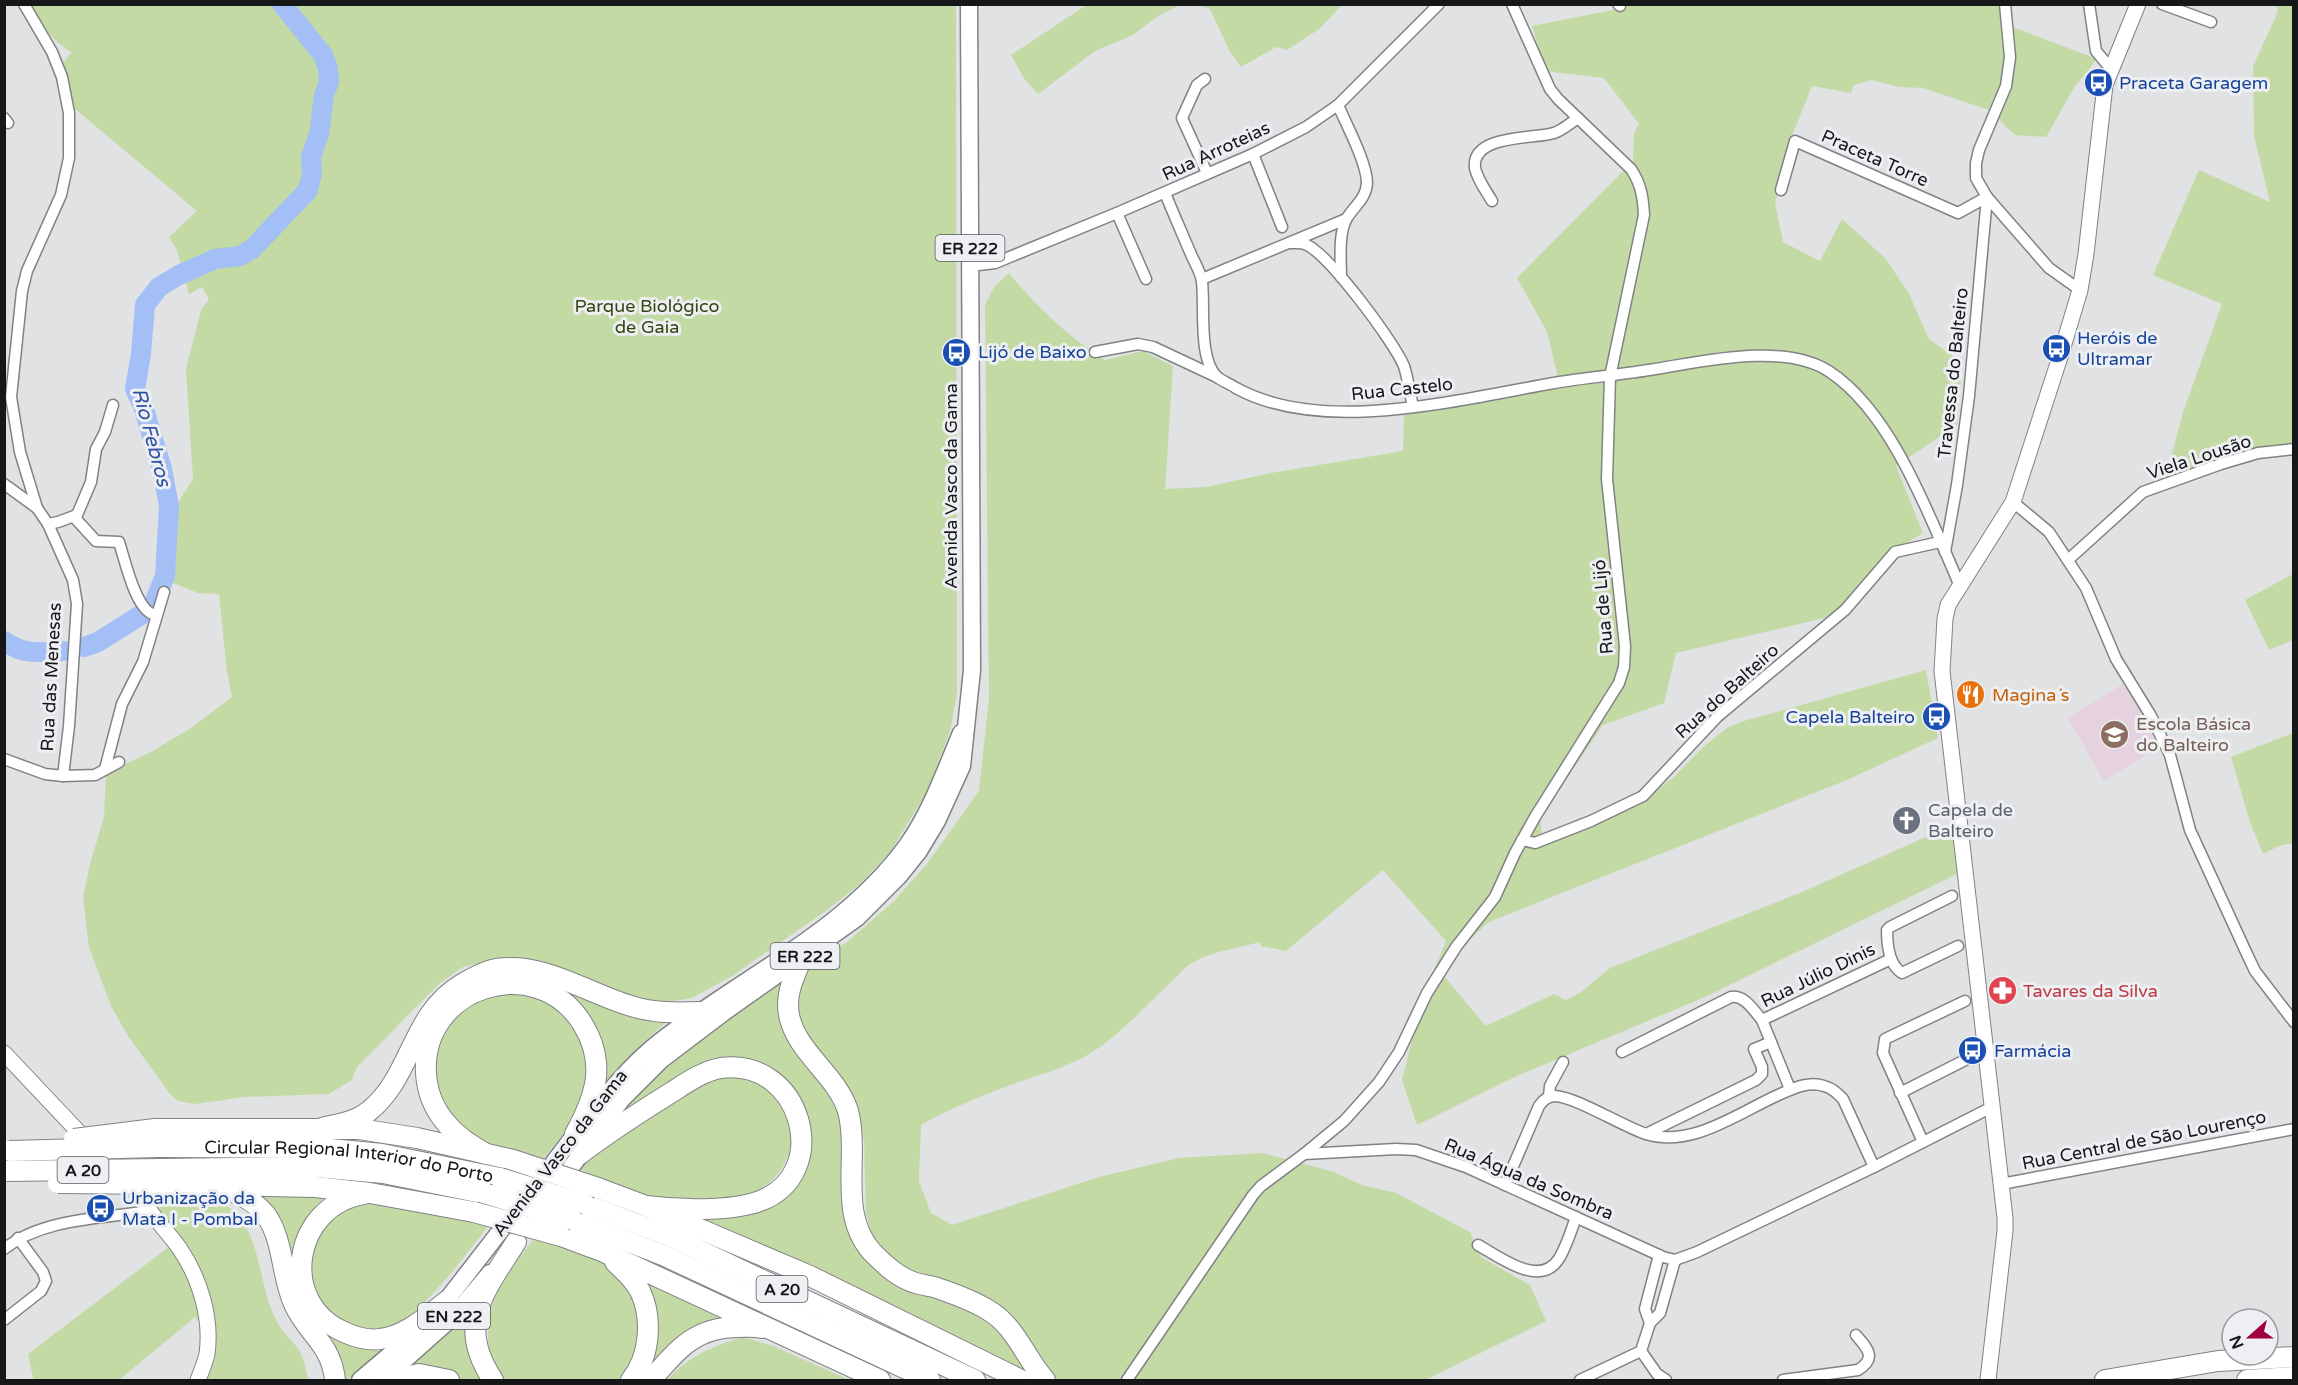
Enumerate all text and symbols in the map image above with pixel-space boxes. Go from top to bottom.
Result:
bus stop icon: Praceta Garagem [2082,67,2114,99]
place label: Praceta Garagem [2119,72,2268,94]
street label: Rua Arroteias [1159,116,1273,186]
street label: Praceta Torre [1818,125,1932,191]
road number: ER 222 [936,235,1004,261]
street label: Travessa do Balteiro [1933,287,1973,459]
park label: Parque Biológico de Gaia [574,295,720,338]
place label: Heróis de Ultramar [2077,327,2157,370]
bus stop icon: Heróis de Ultramar [2040,332,2072,364]
bus stop icon: Lijó de Baixo [941,336,973,368]
place label: Lijó de Baixo [978,341,1087,363]
street label: Rua Castelo [1350,373,1454,405]
street label: Avenida Vasco da Gama [940,383,962,589]
water label: Rio Febros [126,385,176,490]
street label: Viela Lousão [2144,430,2254,484]
street label: Rua de Lijó [1588,559,1618,655]
street label: Rua das Menesas [36,602,66,752]
street label: Rua do Balteiro [1671,639,1783,743]
restaurant icon: Magina´s [1955,679,1987,711]
place label: Magina´s [1992,684,2069,706]
bus stop icon: Capela Balteiro [1920,701,1952,733]
place label: Capela Balteiro [1785,706,1915,728]
place label: Escola Básica do Balteiro [2136,713,2251,756]
school or university icon: Escola Básica do Balteiro [2099,718,2131,750]
place label: Capela de Balteiro [1928,799,2013,842]
church icon: Capela de Balteiro [1891,804,1923,836]
street label: Rua Júlio Dinis [1757,938,1879,1012]
road number: ER 222 [770,943,840,969]
pharmacy icon: Tavares da Silva [1986,975,2018,1007]
place label: Tavares da Silva [2023,980,2158,1002]
bus stop icon: Farmácia [1957,1035,1989,1067]
place label: Farmácia [1994,1040,2071,1062]
street label: Avenida Vasco da Gama [488,1065,632,1241]
street label: Rua Central de São Lourenço [2020,1105,2268,1174]
street label: Rua Água da Sombra [1441,1133,1617,1225]
street label: Circular Regional Interior do Porto [204,1136,495,1187]
road number: A 20 [58,1157,109,1183]
place label: Urbanização da Mata I - Pombal [122,1187,258,1230]
bus stop icon: Urbanização da Mata I - Pombal [85,1192,117,1224]
road number: A 20 [756,1276,808,1302]
road number: EN 222 [418,1303,490,1329]
north arrow [2220,1307,2280,1367]
text: N [2225,1332,2249,1352]

